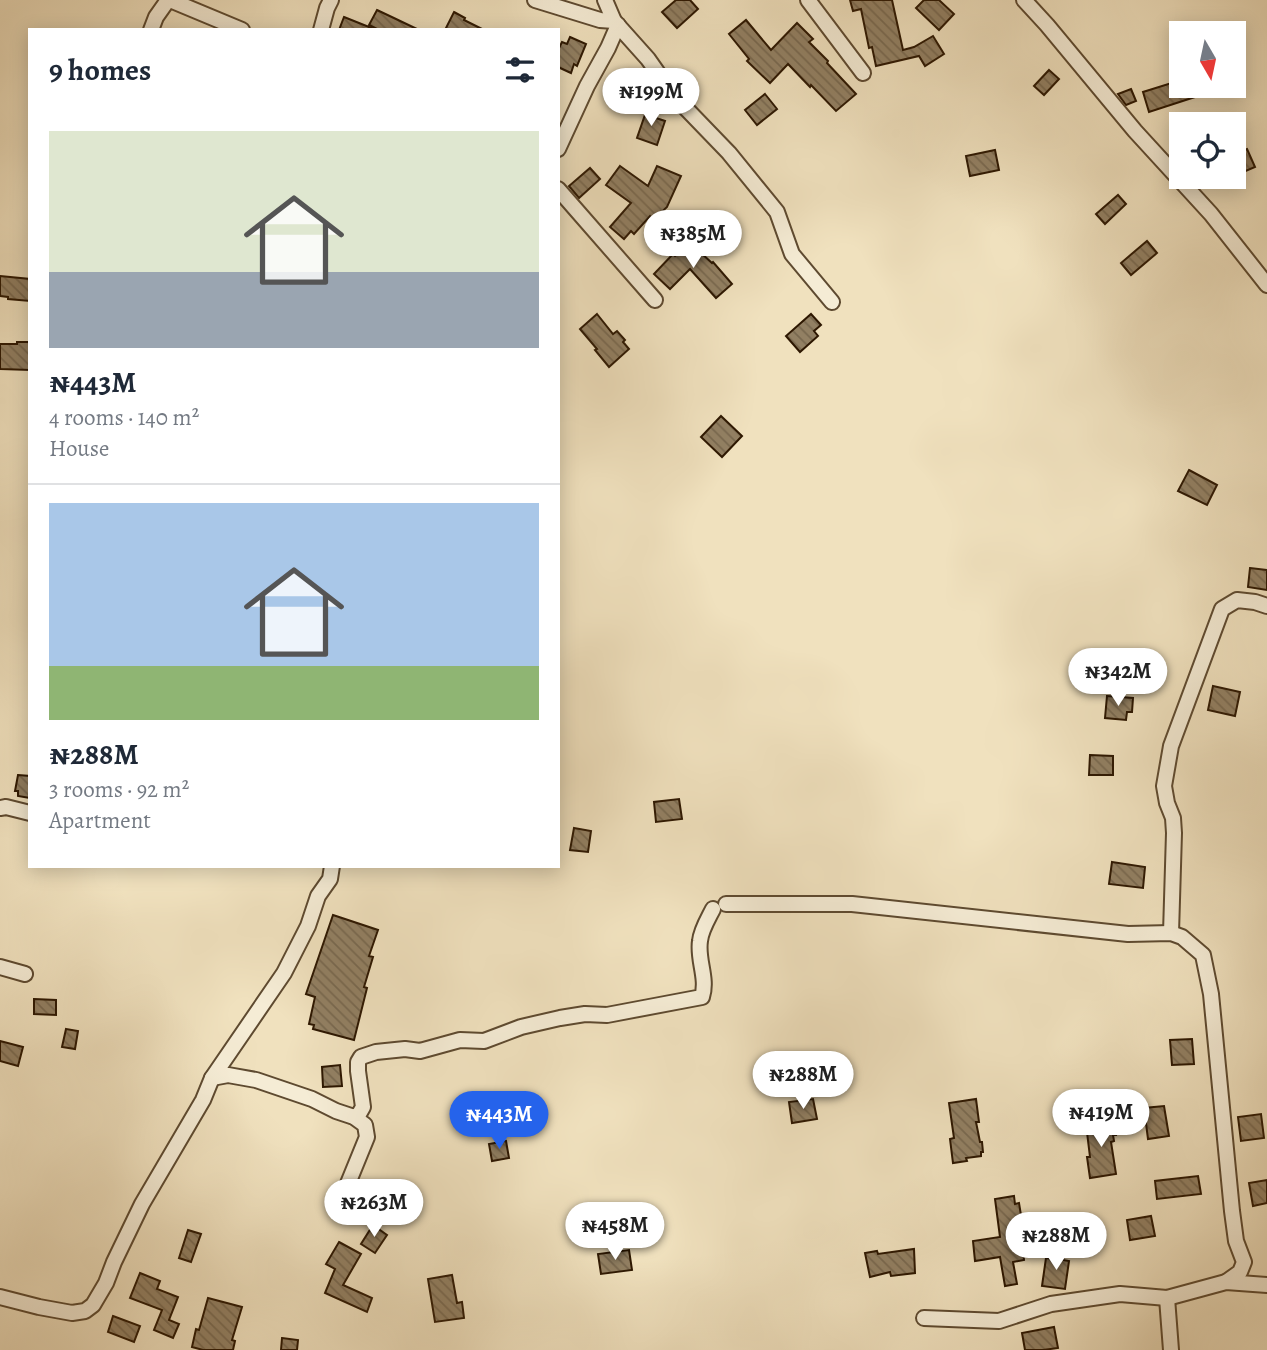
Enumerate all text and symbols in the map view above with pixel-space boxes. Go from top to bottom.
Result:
north arrow [1169,21,1246,98]
map controls [1169,21,1246,189]
text: 9 homes [49,50,151,90]
icon: filters [501,51,539,89]
pin: ₦199M [602,68,700,128]
text: ₦199M [618,75,684,106]
button: locate [1169,112,1246,189]
icon: home [231,177,357,303]
pin: ₦385M [644,210,742,270]
text: ₦385M [660,217,726,248]
text: ₦443M [49,362,137,402]
text: 4 rooms · 140 m² [49,402,199,433]
text: House [49,433,109,464]
icon: home [231,549,357,675]
pin: ₦342M [1069,648,1167,708]
text: ₦342M [1084,655,1152,686]
text: ₦288M [49,734,139,774]
text: 3 rooms · 92 m² [49,774,189,805]
text: Apartment [49,805,151,836]
pin: ₦288M [754,1052,852,1111]
text: ₦288M [769,1058,837,1089]
pin: ₦419M [1052,1090,1150,1149]
pin: ₦443M [450,1092,548,1151]
text: ₦419M [1068,1096,1134,1127]
text: ₦443M [465,1098,533,1129]
pin: ₦263M [325,1180,423,1239]
text: ₦263M [340,1186,408,1217]
pin: ₦458M [566,1202,664,1262]
text: ₦458M [581,1209,649,1240]
pin: ₦288M [1007,1212,1105,1272]
text: ₦288M [1022,1219,1090,1250]

